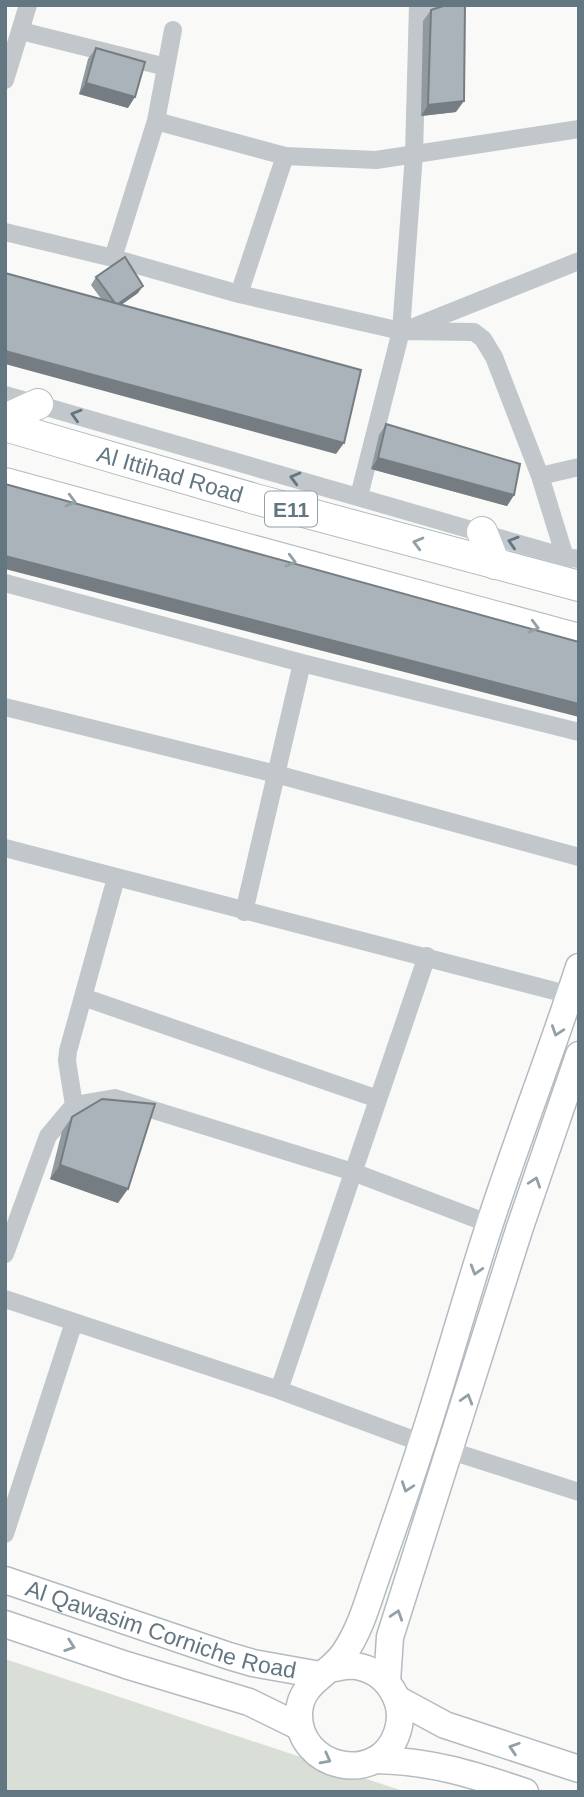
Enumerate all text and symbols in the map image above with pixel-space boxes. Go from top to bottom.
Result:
one-way arrow [70,408,82,423]
street label: Al Ittihad Road [94,441,246,508]
one-way arrow [289,472,301,486]
road number: E11 [265,491,317,526]
one-way arrow [65,493,77,507]
one-way arrow [507,535,519,550]
one-way arrow [412,537,424,551]
one-way arrow [284,553,296,567]
one-way arrow [528,619,540,633]
one-way arrow [551,1025,565,1037]
one-way arrow [527,1176,541,1188]
one-way arrow [469,1263,484,1275]
one-way arrow [458,1393,473,1405]
one-way arrow [401,1480,415,1492]
street label: Al Qawasim Corniche Road [22,1575,298,1684]
one-way arrow [389,1610,403,1622]
one-way arrow [63,1638,75,1652]
one-way arrow [508,1742,521,1756]
one-way arrow [319,1750,332,1764]

